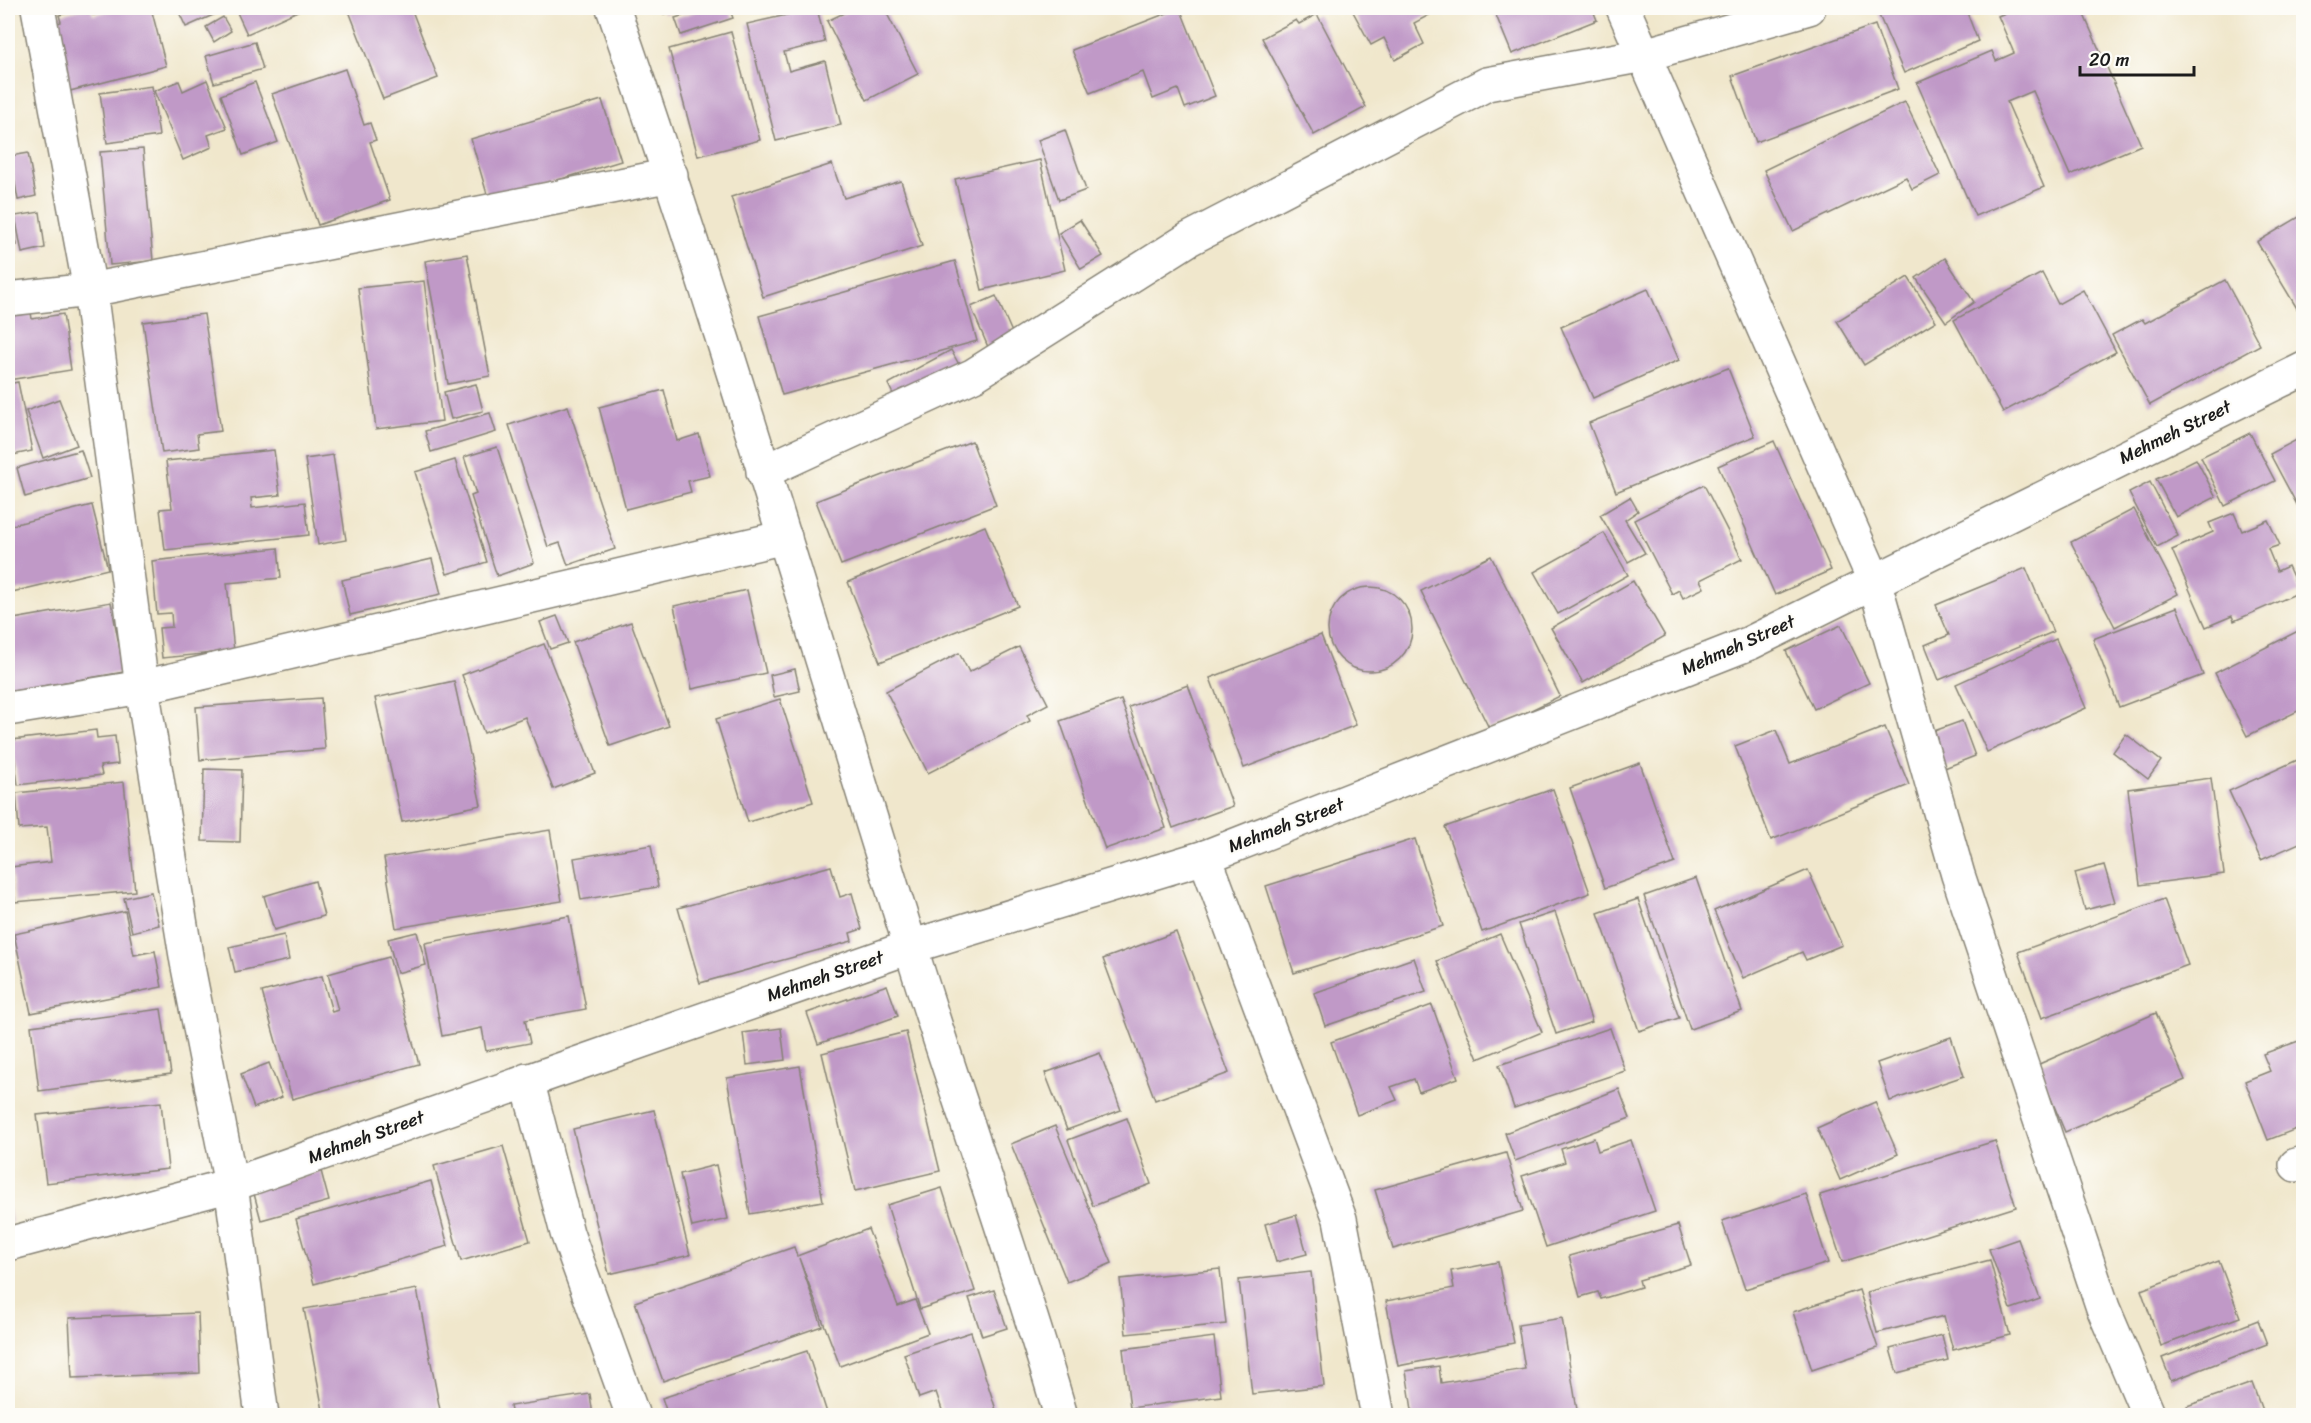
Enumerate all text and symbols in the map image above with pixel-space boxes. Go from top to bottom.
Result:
scale bar [2080,39,2194,77]
text: 20 m [2089,44,2129,76]
street label: Mehmeh Street [2113,390,2238,473]
street label: Mehmeh Street [1676,605,1801,684]
street label: Mehmeh Street [1223,788,1350,862]
street label: Mehmeh Street [762,941,889,1011]
street label: Mehmeh Street [303,1101,430,1173]

